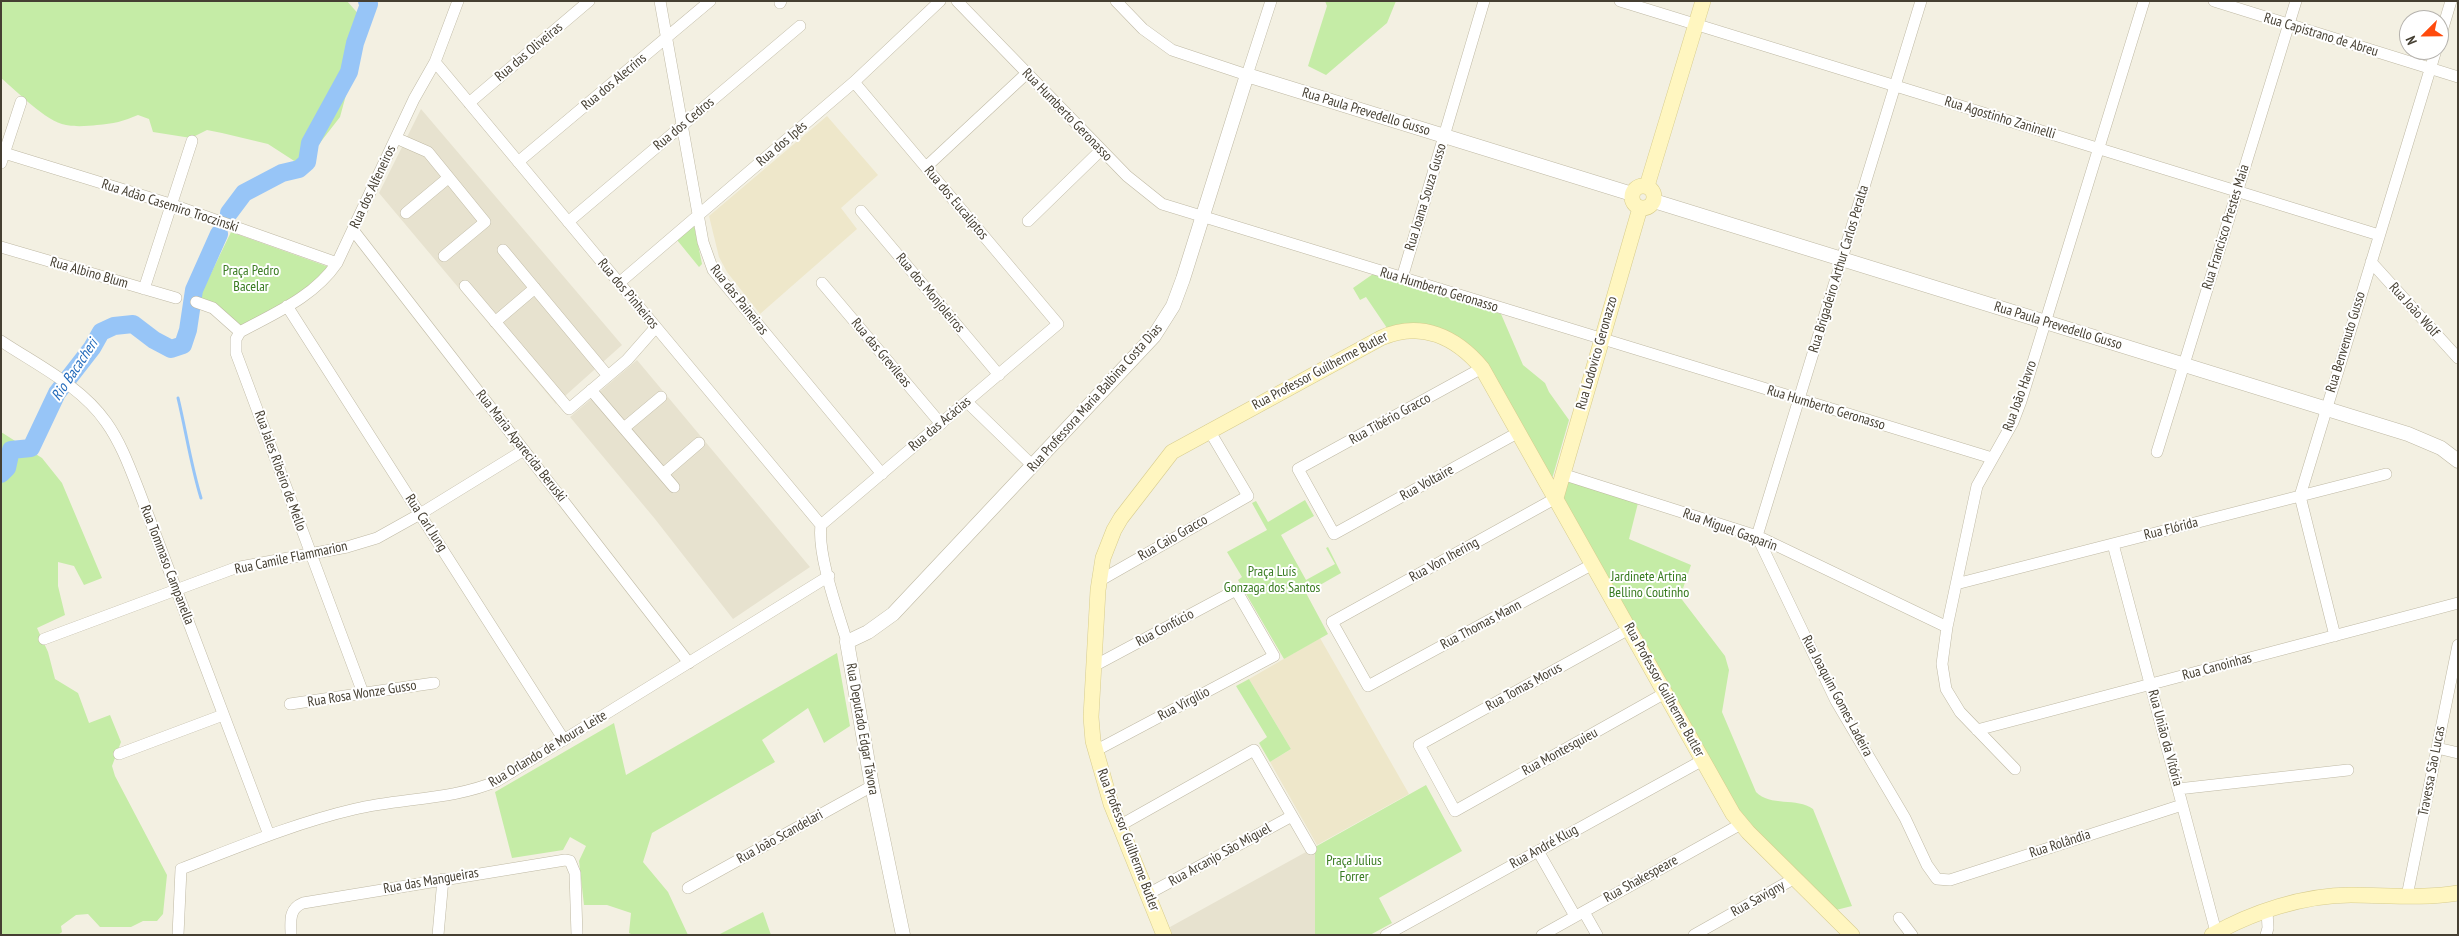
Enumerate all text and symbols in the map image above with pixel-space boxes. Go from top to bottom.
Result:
street label: Rua Capistrano de Abreu [2262,10,2380,60]
north arrow [2399,10,2449,60]
street label: Rua das Oliveiras [492,19,566,85]
text: N [2401,33,2421,47]
street label: Rua dos Alecrins [578,50,650,114]
street label: Rua Humberto Geronasso [1018,65,1116,165]
street label: Rua Paula Prevedello Gusso [1300,84,1432,140]
street label: Rua Agostinho Zaninelli [1943,93,2057,143]
street label: Rua dos Cedros [650,94,718,154]
street label: Rua dos Ipês [753,118,811,170]
street label: Rua Joana Souza Gusso [1402,141,1450,253]
street label: Rua dos Alfeneiros [346,143,400,231]
street label: Rua Francisco Prestes Maia [2199,162,2253,292]
street label: Rua dos Eucaliptos [920,163,992,243]
street label: Rua Adão Casemiro Troczinski [99,176,241,236]
street label: Rua Brigadeiro Arthur Carlos Peralta [1805,183,1873,355]
street label: Rua dos Monjoleiros [892,250,968,336]
street label: Rua Albino Blum [48,254,130,292]
street label: Rua dos Pinheiros [594,256,662,332]
street label: Rua das Paineiras [706,262,772,338]
park label: Praça Pedro Bacelar [223,263,279,296]
street label: Rua Humberto Geronasso [1378,264,1500,316]
street label: Rua João Wolf [2385,279,2443,341]
street label: Rua Benvenuto Gusso [2323,290,2369,394]
street label: Rua Lodovico Geronazzo [1573,294,1621,412]
street label: Rua Paula Prevedello Gusso [1992,298,2124,354]
street label: Rua das Grevíleas [847,315,915,391]
street label: Rua Professora Maria Balbina Costa Dias [1024,321,1166,475]
street label: Rua Professor Guilherme Butler [1249,328,1391,414]
water label: Rio Bacacheri [48,336,102,404]
street label: Rua João Havro [1999,358,2041,434]
street label: Rua Humberto Geronasso [1765,382,1887,434]
street label: Rua Maria Aparecida Beruski [472,387,570,505]
street label: Rua Tibério Gracco [1346,390,1434,448]
street label: Rua das Acácias [905,393,975,455]
street label: Rua Jales Ribeiro de Mello [250,409,310,533]
street label: Rua Voltaire [1397,461,1457,505]
street label: Rua Carl Jung [401,491,451,555]
street label: Rua Tommaso Campanella [136,503,198,627]
street label: Rua Miguel Gasparin [1680,505,1780,555]
street label: Rua Caio Gracco [1135,511,1211,565]
street label: Rua Flórida [2142,514,2200,544]
street label: Rua Von Ihering [1406,534,1482,586]
street label: Rua Camile Flammarion [233,538,349,578]
park label: Praça Luís Gonzaga dos Santos [1224,564,1320,596]
park label: Jardinete Artina Bellino Coutinho [1609,569,1689,602]
street label: Rua Thomas Mann [1438,597,1524,653]
street label: Rua Confúcio [1133,606,1197,650]
street label: Rua Professor Guilherme Butler [1620,620,1708,760]
street label: Rua Joaquim Gomes Ladeira [1798,633,1876,759]
street label: Rua Canoinhas [2181,650,2253,684]
street label: Rua Tomas Morus [1483,659,1565,715]
street label: Rua Deputado Edgar Távora [842,662,882,796]
street label: Rua Rosa Wonze Gusso [306,677,418,711]
street label: Rua Virgílio [1155,683,1213,725]
street label: Rua União da Vitória [2144,688,2186,788]
street label: Rua Orlando de Moura Leite [486,707,610,791]
street label: Rua Montesquieu [1519,724,1601,780]
street label: Travessa São Lucas [2415,725,2449,817]
street label: Rua Professor Guilherme Butler [1093,767,1163,913]
street label: Rua João Scandelari [734,806,826,868]
street label: Rua Arcanjo São Miguel [1166,820,1274,890]
street label: Rua André Klug [1507,821,1581,873]
street label: Rua Rolândia [2027,826,2093,862]
street label: Rua Shakespeare [1601,852,1681,906]
park label: Praça Julius Forrer [1326,853,1382,886]
street label: Rua das Mangueiras [382,864,480,898]
street label: Rua Savigny [1728,877,1788,921]

